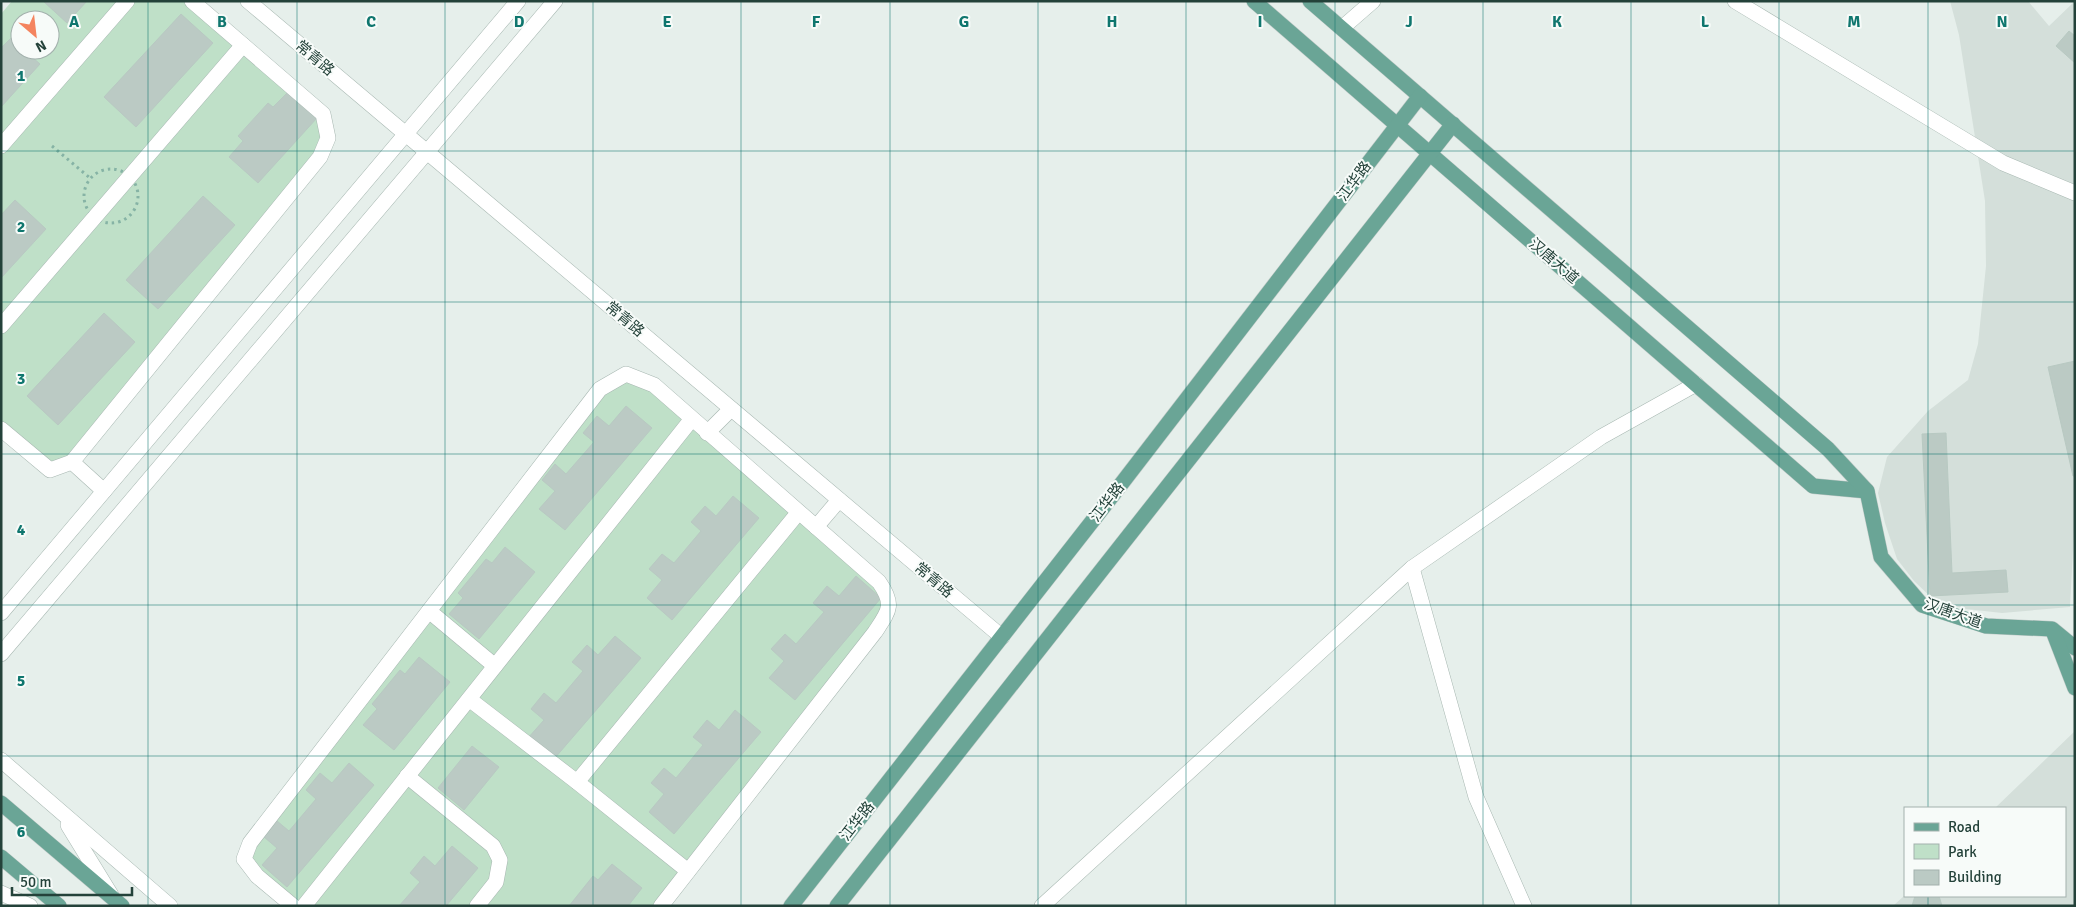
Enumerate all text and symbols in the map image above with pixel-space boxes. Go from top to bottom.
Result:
north arrow [10,10,60,60]
text: A [69,12,80,32]
text: B [217,12,227,32]
text: C [366,12,376,32]
text: D [514,12,525,32]
text: E [662,12,672,32]
text: F [812,12,821,32]
text: G [959,12,969,32]
text: H [1107,12,1117,32]
text: I [1257,12,1263,32]
text: J [1405,12,1413,32]
text: K [1552,12,1562,32]
text: L [1701,12,1710,32]
text: M [1847,12,1861,32]
text: N [1996,12,2008,32]
text: N [33,36,49,56]
street label: 常青路 [292,37,338,79]
text: 1 [17,66,26,86]
street label: 江华路 [1333,158,1375,204]
text: 2 [17,217,25,237]
street label: 汉唐大道 [1525,235,1583,287]
street label: 常青路 [602,298,648,340]
text: 3 [17,369,25,389]
street label: 江华路 [1086,479,1128,525]
text: 4 [17,520,26,540]
street label: 常青路 [911,559,957,601]
street label: 汉唐大道 [1922,594,1984,632]
text: 5 [17,671,25,691]
street label: 江华路 [836,798,878,844]
legend [1904,807,2066,897]
text: Road [1948,818,1980,836]
text: 6 [17,822,26,842]
text: Park [1948,843,1977,861]
scale bar [12,864,132,896]
text: Building [1948,868,2002,886]
text: 50 m [20,873,51,891]

